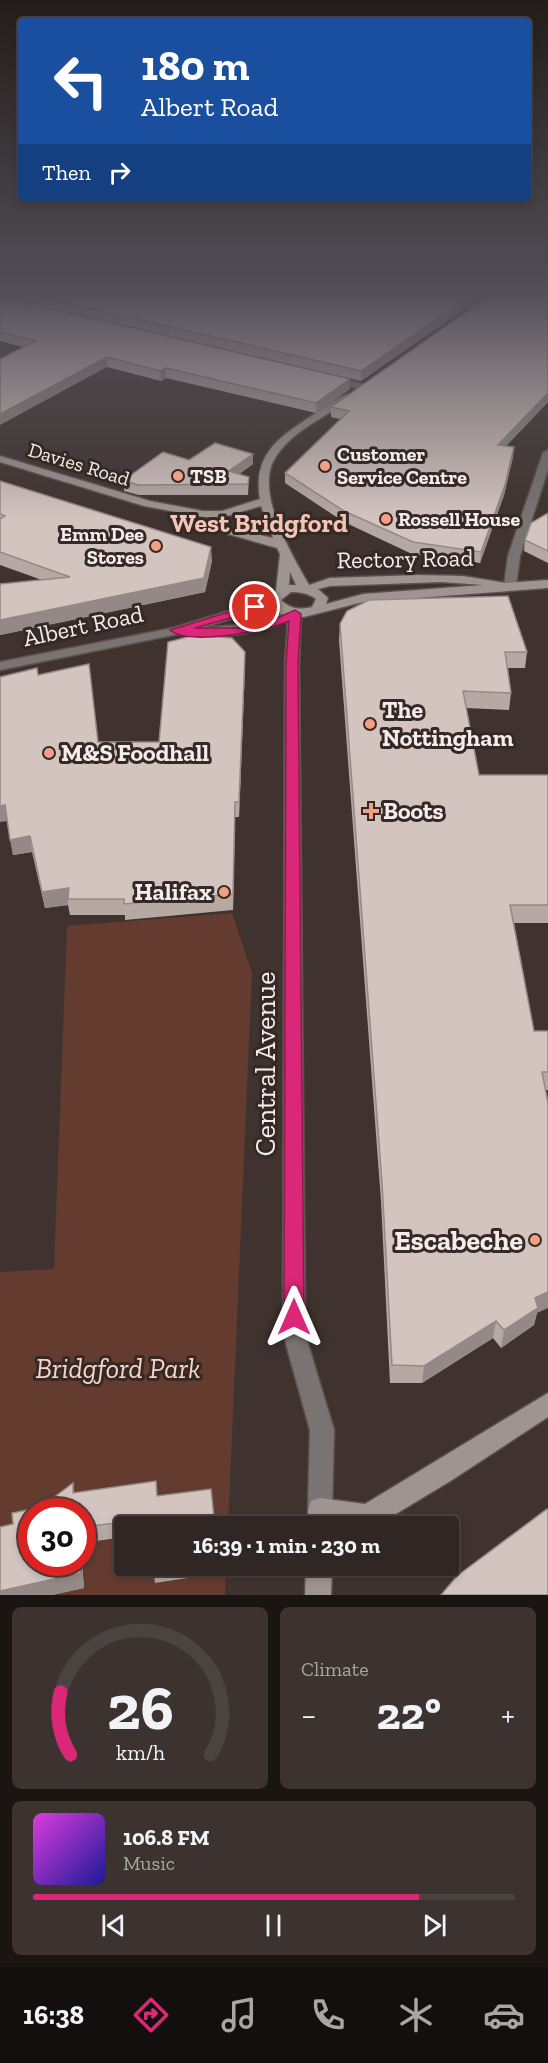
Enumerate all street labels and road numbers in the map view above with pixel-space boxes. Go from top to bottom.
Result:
street label: Davies Road [25,437,133,491]
street label: Rectory Road [336,543,474,574]
street label: Albert Road [20,599,146,652]
street label: Central Avenue [249,972,282,1156]

